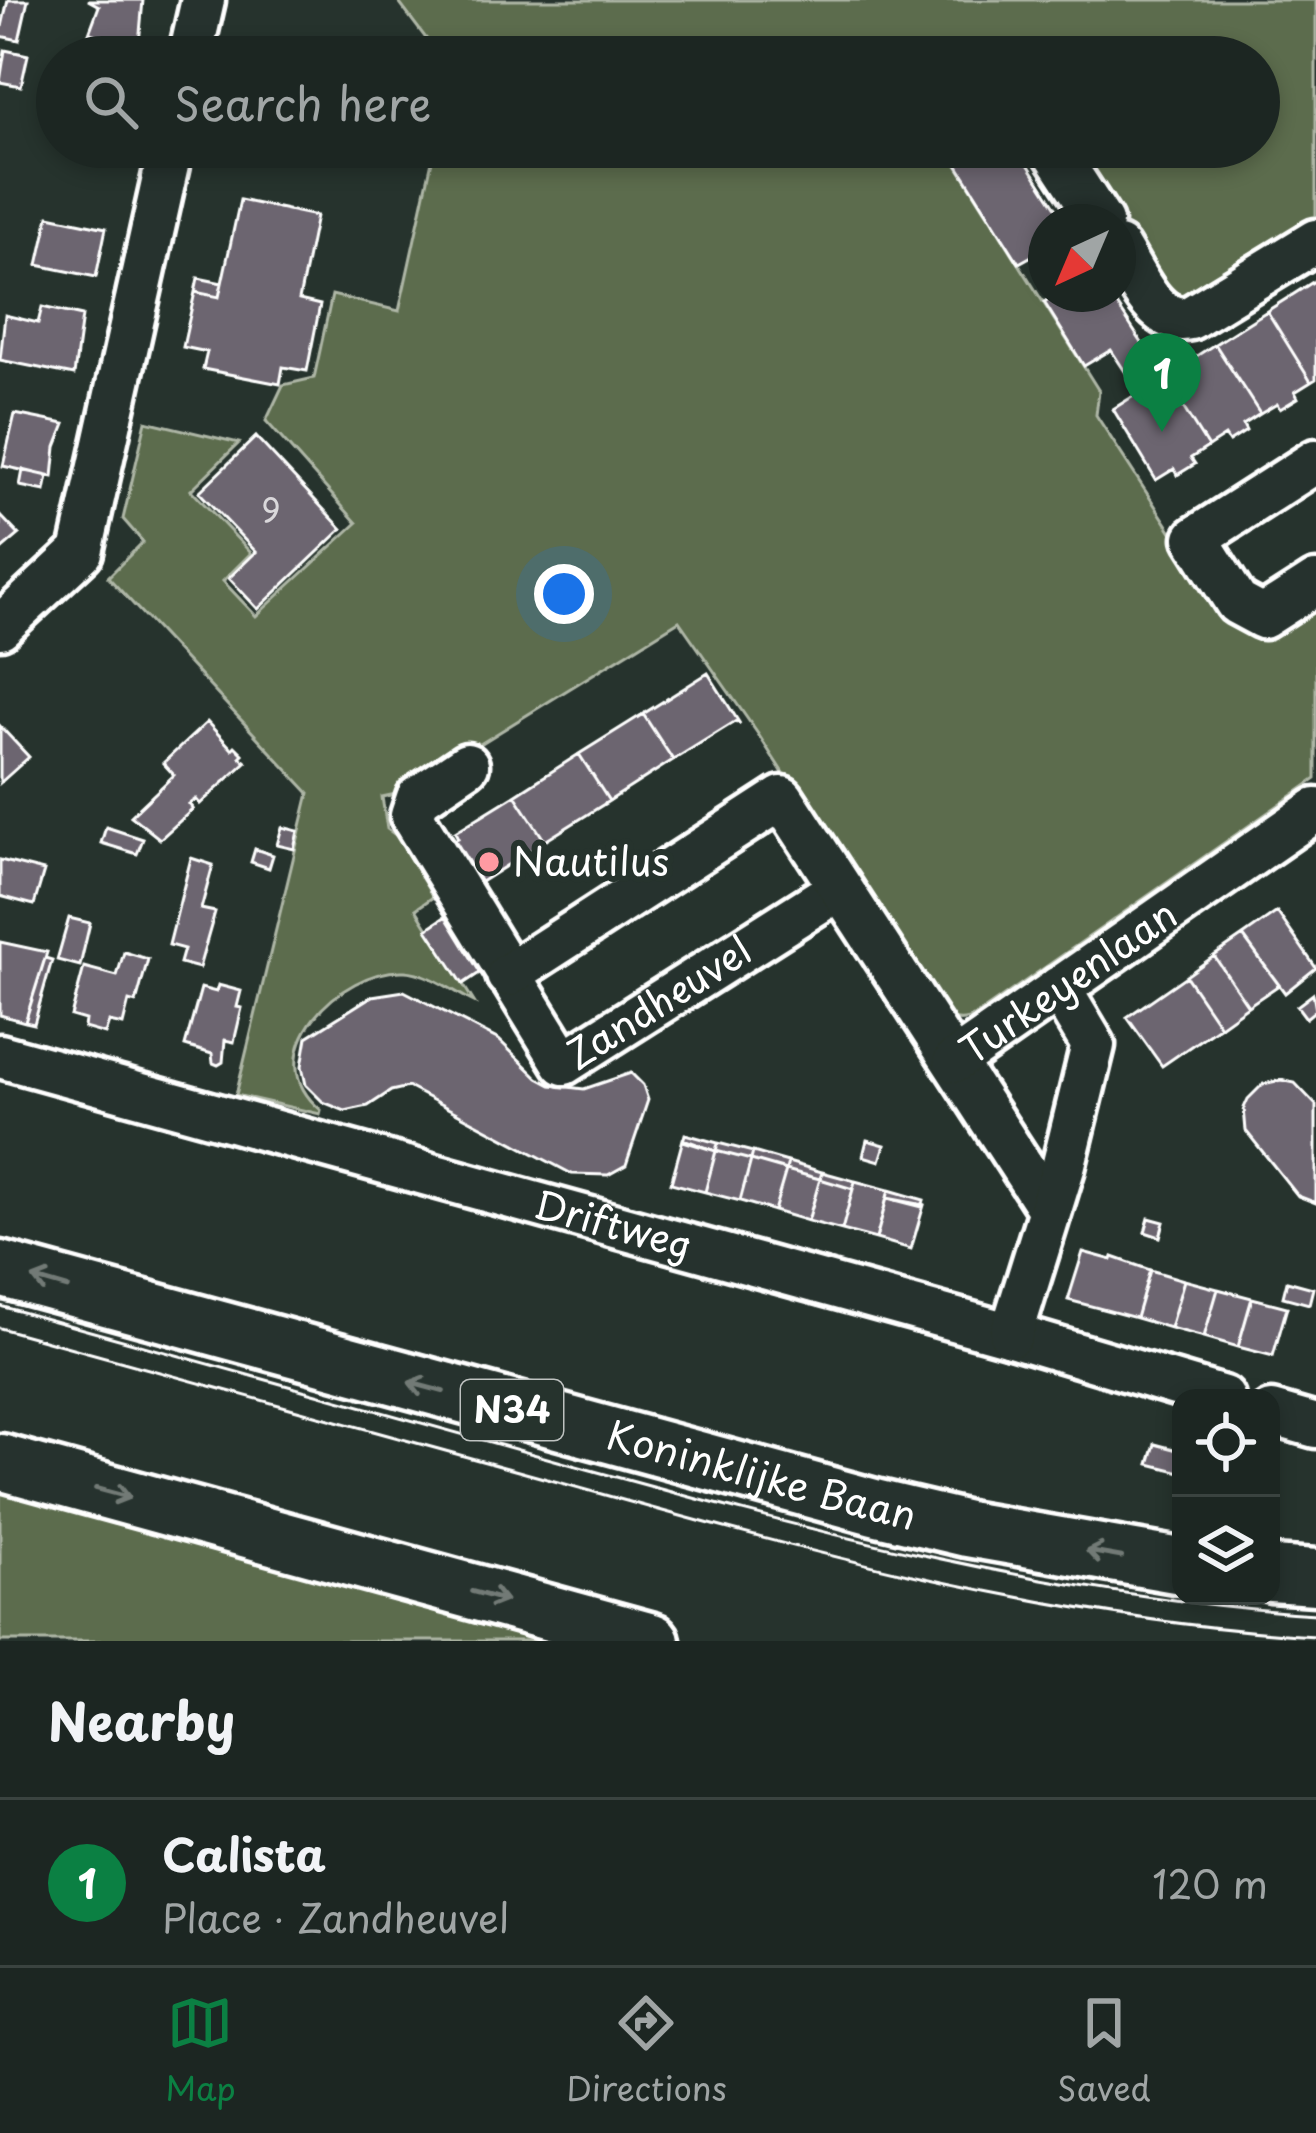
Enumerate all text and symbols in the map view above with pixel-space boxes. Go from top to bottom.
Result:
search box [36,36,1280,168]
text: Search here [174,68,431,136]
icon: search [78,69,144,135]
north arrow [1028,204,1136,312]
pin: 1 [1123,333,1201,432]
house number: 9 [261,484,281,534]
your location [534,564,594,624]
place label: Nautilus [513,830,669,889]
marker: Nautilus [476,849,502,875]
street label: Turkeyenlaan [946,884,1188,1077]
street label: Zandheuvel [553,920,762,1082]
street label: Driftweg [528,1173,700,1273]
one-way arrow [32,1270,70,1292]
one-way arrow [408,1374,446,1396]
road number: N34 [461,1380,563,1440]
map controls [1172,1389,1280,1605]
button: locate [1172,1389,1280,1497]
street label: Koninklijke Baan [601,1404,923,1543]
one-way arrow [93,1483,131,1505]
button: layers [1172,1497,1280,1605]
one-way arrow [1085,1542,1124,1564]
one-way arrow [469,1587,507,1609]
text: Nearby [48,1681,235,1758]
text: Calista [162,1819,326,1887]
text: 1 [78,1853,96,1912]
text: 120 m [1152,1853,1268,1912]
text: Place · Zandheuvel [162,1887,509,1946]
tab: Map [165,1990,236,2112]
tab: Directions [566,1990,727,2112]
tab: Saved [1057,1990,1151,2112]

